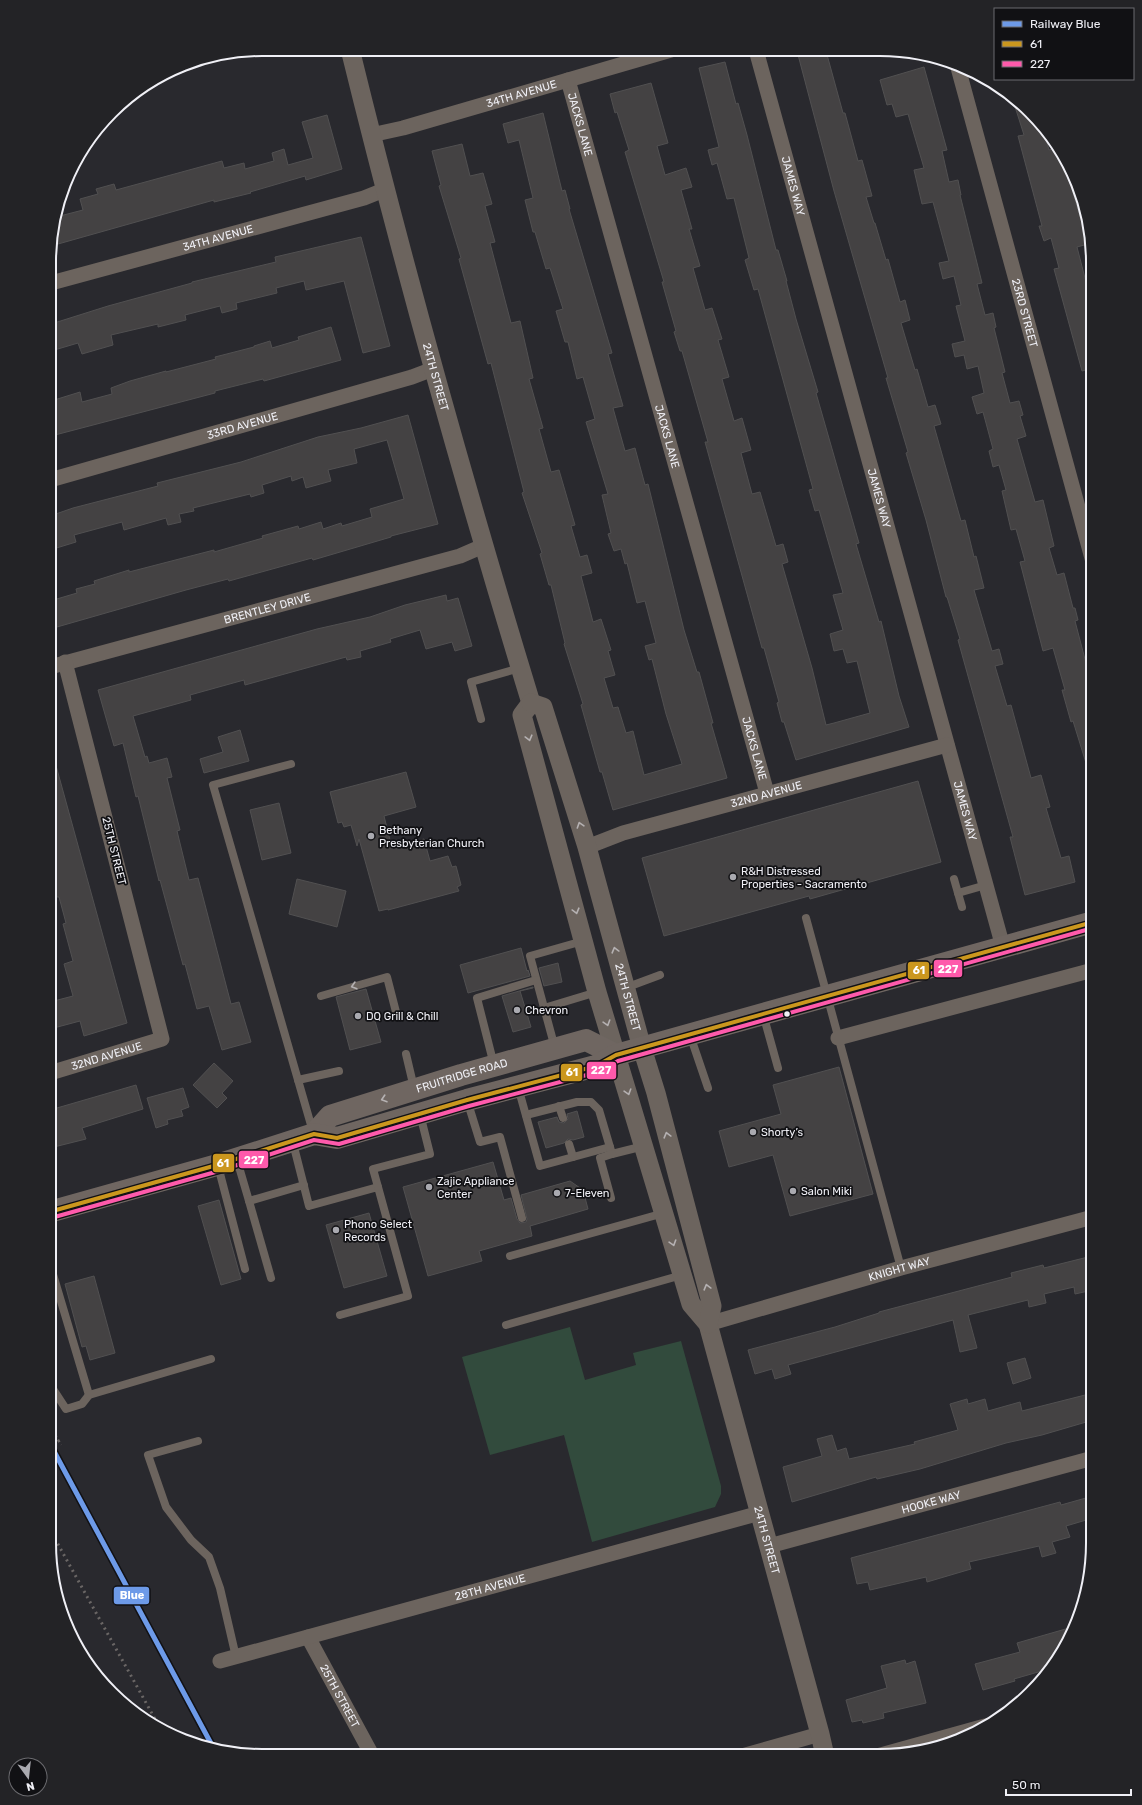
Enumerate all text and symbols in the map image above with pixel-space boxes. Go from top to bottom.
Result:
legend [994,8,1134,80]
text: Railway Blue [1030,17,1101,31]
text: 61 [1030,37,1042,51]
text: 227 [1030,57,1050,71]
street label: 34TH AVENUE [485,77,558,110]
street label: JACKS LANE [565,91,595,158]
street label: JAMES WAY [779,155,808,217]
street label: 34TH AVENUE [181,222,255,253]
street label: 23RD STREET [1009,277,1041,349]
street label: 24TH STREET [420,342,452,413]
street label: JACKS LANE [652,403,683,470]
street label: 33RD AVENUE [205,409,280,442]
street label: JAMES WAY [865,467,894,530]
street label: BRENTLEY DRIVE [222,590,312,626]
street label: JACKS LANE [740,715,770,782]
one-way arrow [524,735,533,742]
street label: 32ND AVENUE [729,778,804,810]
street label: JAMES WAY [951,779,980,842]
street label: 25TH STREET [99,815,129,887]
one-way arrow [576,822,585,829]
place label: Bethany Presbyterian Church [379,824,485,850]
marker: Bethany Presbyterian Church [366,831,376,841]
place label: R&H Distressed Properties - Sacramento [741,865,867,891]
marker: R&H Distressed Properties - Sacramento [728,872,738,882]
one-way arrow [571,908,579,914]
one-way arrow [611,947,620,954]
line badge: 227 [933,959,963,978]
line badge: 61 [907,961,930,980]
street label: 24TH STREET [613,962,644,1033]
text: 227 [938,963,959,976]
text: 61 [913,964,925,977]
one-way arrow [351,982,357,990]
place label: Chevron [525,1004,568,1017]
marker: Chevron [512,1005,522,1015]
unlabelled marker [782,1009,792,1019]
place label: DQ Grill & Chill [366,1010,438,1023]
marker: DQ Grill & Chill [353,1011,363,1021]
one-way arrow [602,1020,611,1027]
street label: 32ND AVENUE [69,1039,144,1073]
street label: FRUITRIDGE ROAD [414,1056,509,1095]
line badge: 227 [586,1061,617,1080]
line badge: 61 [560,1063,583,1082]
text: 227 [591,1064,612,1077]
text: 61 [566,1066,578,1079]
one-way arrow [623,1088,632,1095]
one-way arrow [381,1094,388,1103]
place label: Shorty’s [761,1126,804,1139]
marker: Shorty’s [748,1127,758,1137]
one-way arrow [663,1132,672,1139]
line badge: 227 [238,1150,269,1169]
line badge: 61 [212,1153,235,1173]
text: 227 [244,1154,265,1167]
text: 61 [217,1157,229,1170]
place label: Zajic Appliance Center [437,1175,515,1201]
marker: Zajic Appliance Center [424,1182,434,1192]
place label: Salon Miki [801,1185,852,1198]
marker: Salon Miki [788,1186,798,1196]
place label: 7-Eleven [565,1187,610,1200]
marker: 7-Eleven [552,1188,562,1198]
place label: Phono Select Records [344,1218,413,1244]
marker: Phono Select Records [331,1225,341,1235]
one-way arrow [668,1240,677,1247]
street label: KNIGHT WAY [867,1254,931,1284]
one-way arrow [704,1283,712,1290]
street label: HOOKE WAY [900,1488,962,1516]
street label: 24TH STREET [752,1505,783,1576]
street label: 28TH AVENUE [453,1571,527,1603]
line badge: Blue [113,1586,150,1605]
text: Blue [120,1589,145,1602]
street label: 25TH STREET [318,1662,363,1730]
north arrow [8,1757,48,1797]
scale bar [1006,1771,1131,1797]
text: 50 m [1012,1778,1040,1792]
text: N [25,1779,36,1794]

